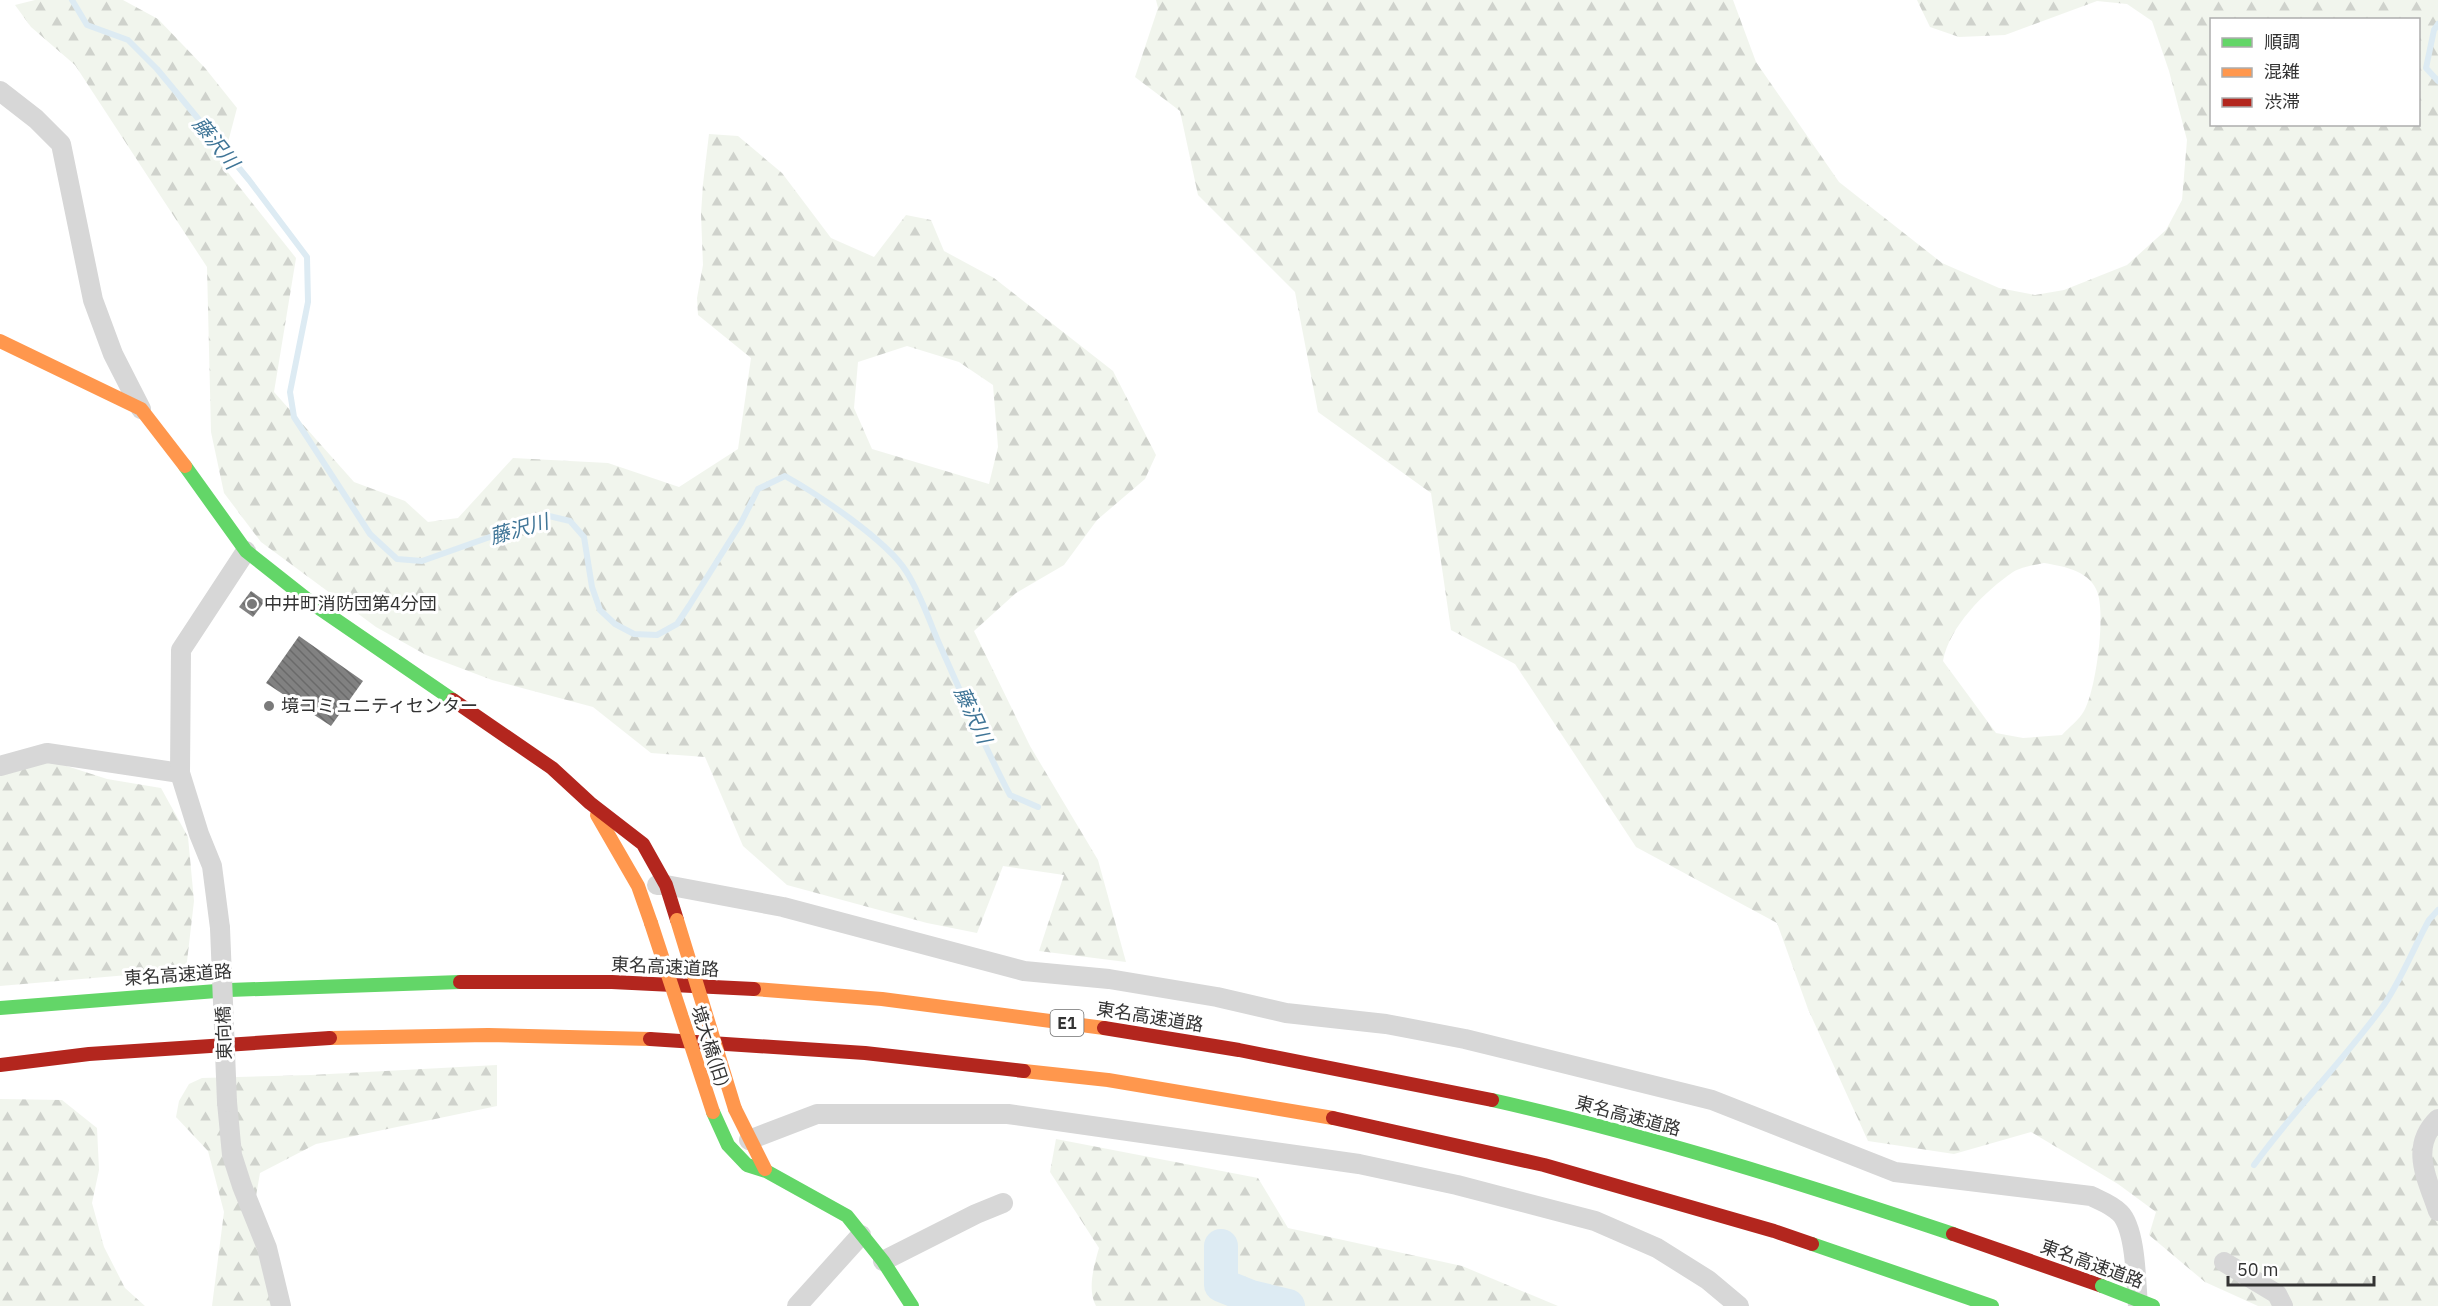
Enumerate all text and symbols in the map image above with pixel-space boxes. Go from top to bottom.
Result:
legend [2210,18,2420,126]
text: 順調 [2264,30,2300,53]
text: 混雑 [2264,60,2300,83]
text: 渋滞 [2264,90,2300,113]
water label: 藤沢川 [187,111,247,176]
water label: 藤沢川 [486,507,553,550]
place label: 中井町消防団第4分団 [264,592,437,615]
marker: 中井町消防団第4分団 [245,597,259,611]
water label: 藤沢川 [949,682,999,749]
place label: 境コミュニティセンター [281,694,478,717]
marker: 境コミュニティセンター [262,699,276,713]
street label: 東名高速道路 [610,952,720,981]
street label: 東名高速道路 [123,959,233,990]
street label: 東名高速道路 [1095,997,1205,1036]
street label: 境大橋(旧) [687,1002,734,1089]
street label: 東向橋 [211,1006,236,1060]
road number: E1 [1050,1010,1084,1036]
street label: 東名高速道路 [1573,1090,1683,1141]
street label: 東名高速道路 [2037,1234,2147,1293]
scale bar [2228,1249,2374,1287]
text: 50 m [2237,1258,2279,1281]

